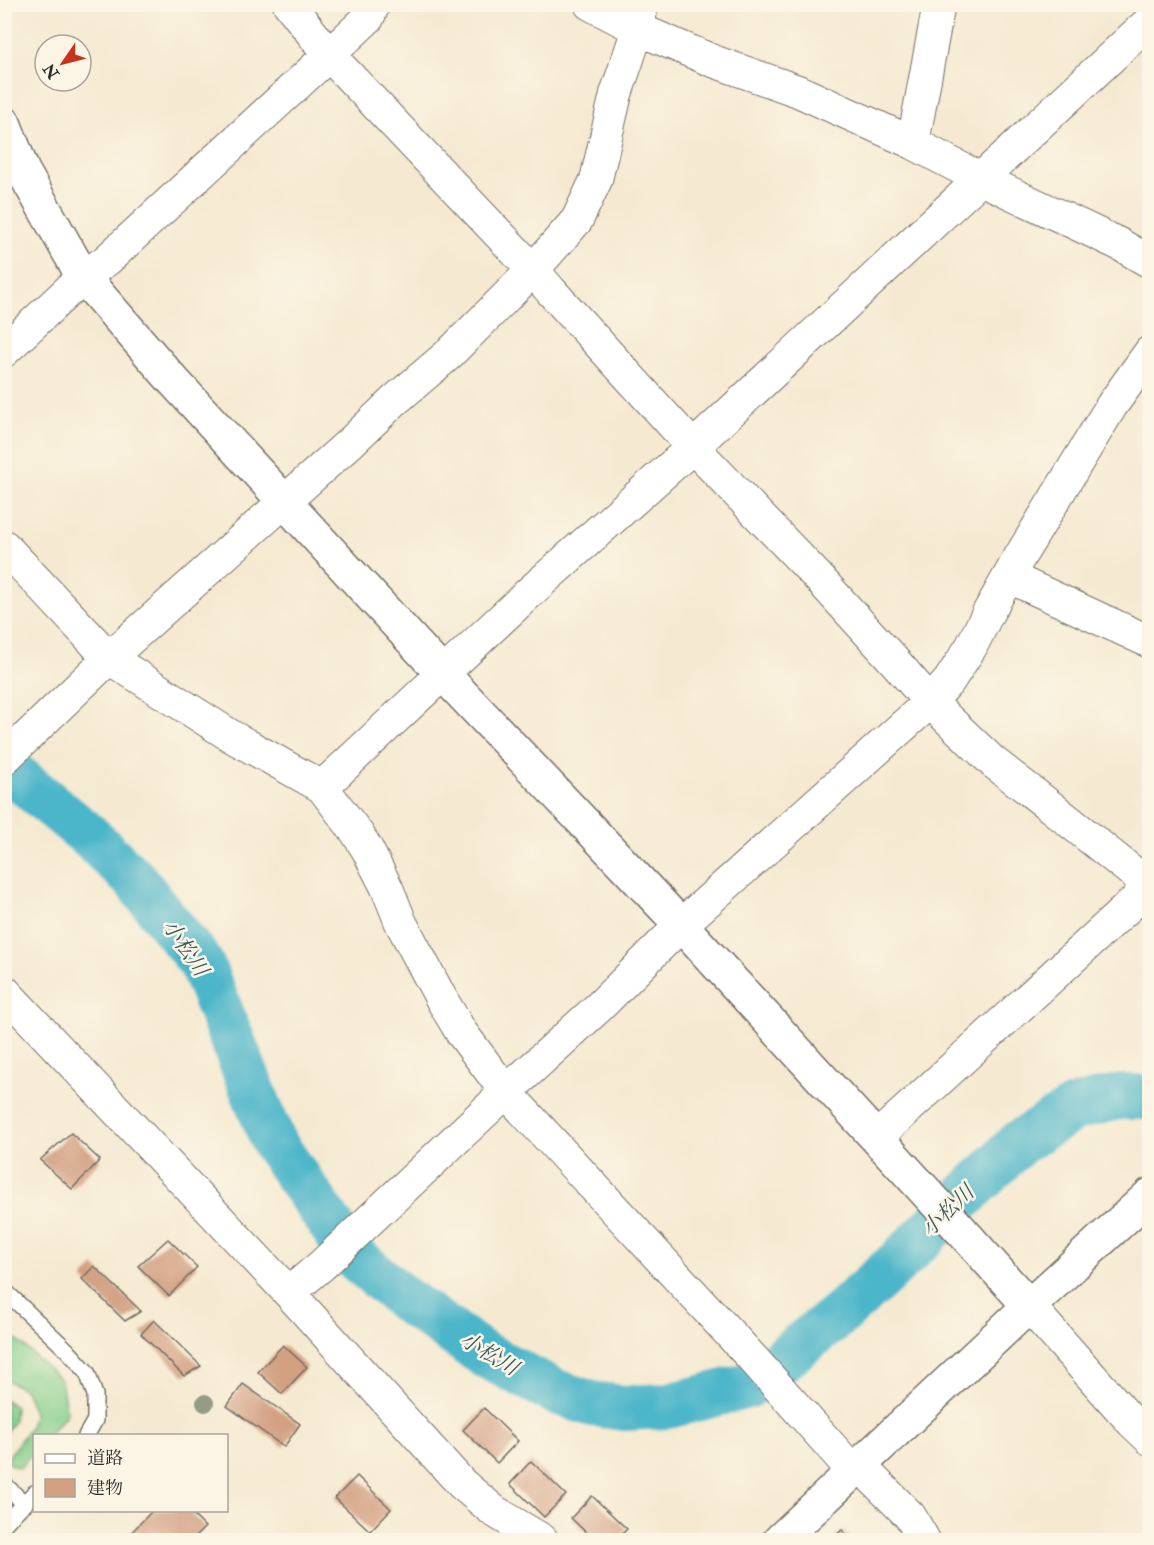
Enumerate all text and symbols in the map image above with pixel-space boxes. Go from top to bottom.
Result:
north arrow [33,33,93,93]
text: N [39,59,64,83]
water label: 小松川 [156,914,215,983]
water label: 小松川 [916,1178,981,1243]
water label: 小松川 [455,1326,525,1383]
legend [33,1434,228,1512]
text: 道路 [87,1447,123,1470]
text: 建物 [87,1477,123,1500]

